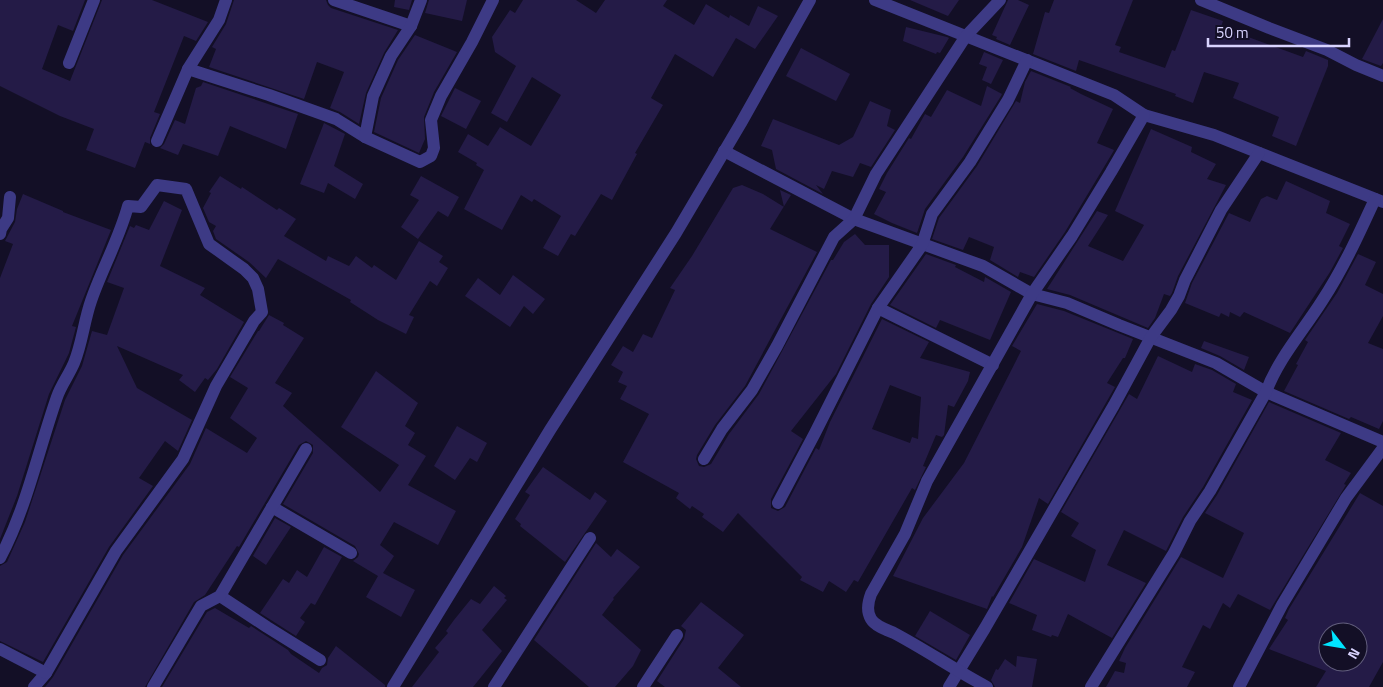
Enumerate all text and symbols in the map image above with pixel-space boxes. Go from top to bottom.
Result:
scale bar [1208,15,1349,47]
text: 50 m [1216,21,1249,44]
north arrow [1318,622,1368,672]
text: N [1343,644,1366,664]

